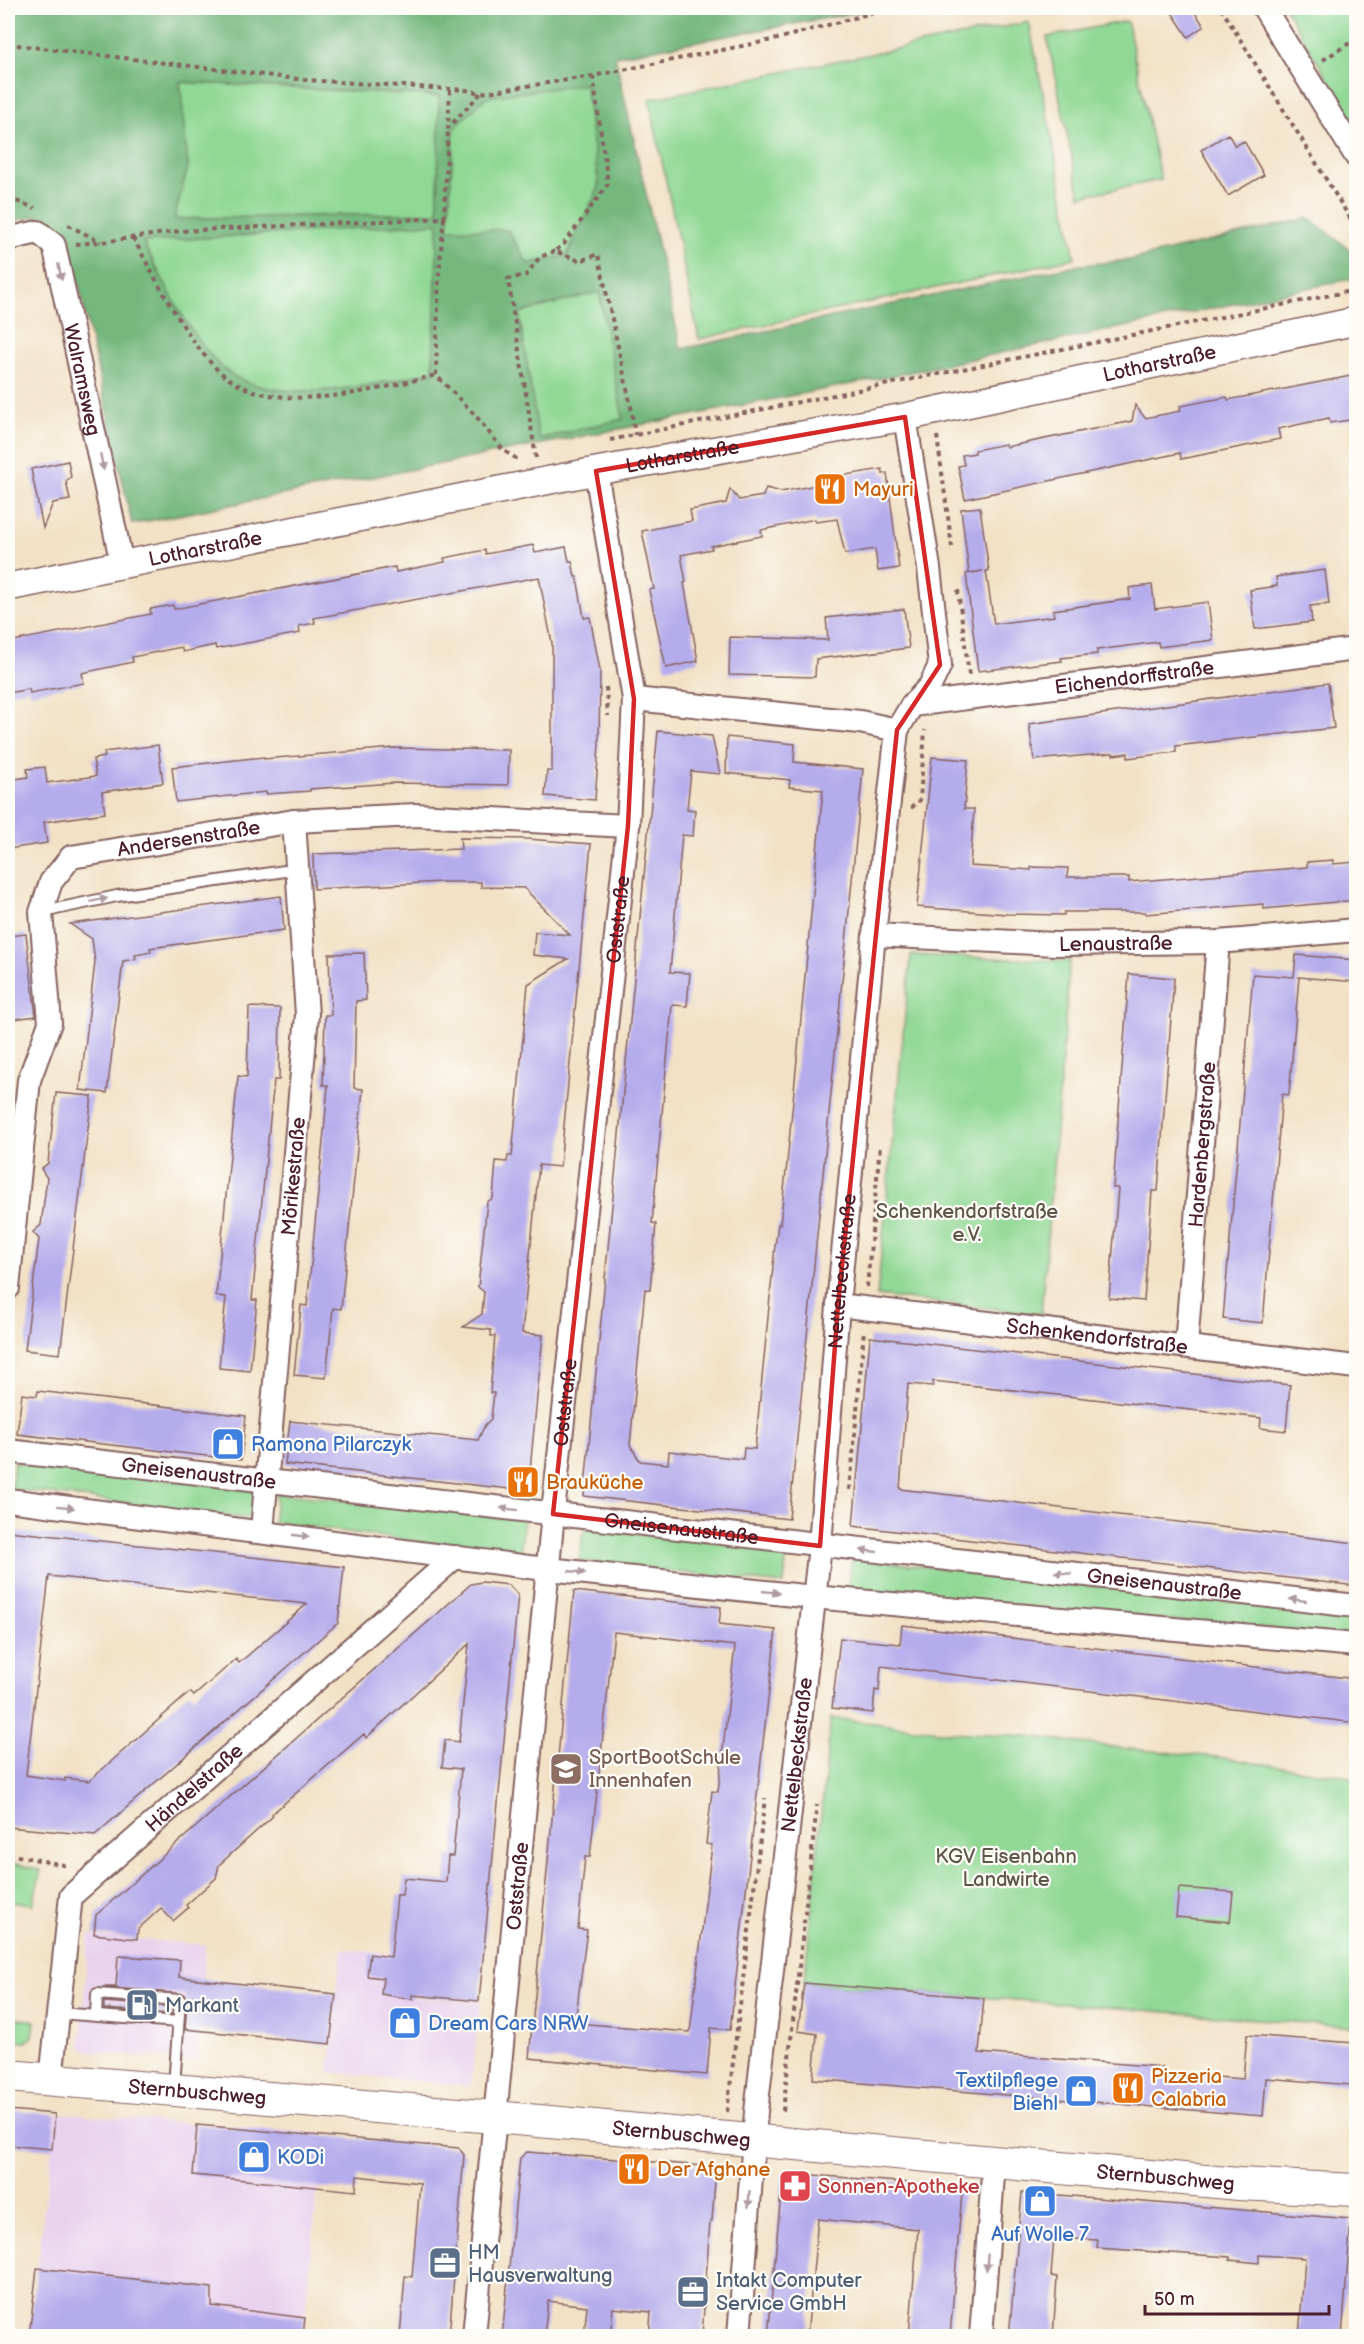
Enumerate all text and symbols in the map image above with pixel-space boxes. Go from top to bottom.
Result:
one-way arrow [56,263,66,281]
street label: Walramsweg [58,321,105,438]
street label: Lotharstraße [1101,340,1218,388]
street label: Lotharstraße [624,435,741,479]
one-way arrow [98,453,107,472]
restaurant icon: Mayuri [812,471,848,507]
place label: Mayuri [853,478,914,502]
street label: Lotharstraße [147,526,264,572]
street label: Eichendorffstraße [1053,656,1216,700]
street label: Andersenstraße [116,816,262,862]
street label: Oststraße [602,874,636,965]
one-way arrow [89,894,108,904]
street label: Lenaustraße [1059,932,1173,957]
street label: Hardenbergstraße [1184,1061,1221,1229]
street label: Mörikestraße [277,1116,311,1237]
street label: Nettelbeckstraße [824,1192,862,1350]
park label: Schenkendorfstraße e.V. [876,1200,1058,1247]
street label: Schenkendorfstraße [1005,1314,1189,1360]
street label: Oststraße [549,1357,583,1448]
shop icon: Ramona Pilarczyk [210,1426,246,1462]
place label: Ramona Pilarczyk [251,1433,411,1457]
street label: Gneisenaustraße [120,1453,277,1495]
restaurant icon: Brauküche [505,1464,541,1500]
place label: Brauküche [546,1471,644,1495]
one-way arrow [56,1502,75,1511]
one-way arrow [499,1504,518,1514]
street label: Gneisenaustraße [603,1509,760,1550]
one-way arrow [291,1532,310,1541]
one-way arrow [860,1547,879,1556]
street label: Gneisenaustraße [1086,1564,1243,1606]
one-way arrow [568,1567,587,1577]
one-way arrow [1053,1568,1072,1578]
one-way arrow [762,1587,781,1597]
one-way arrow [1289,1595,1308,1605]
street label: Nettelbeckstraße [777,1676,818,1834]
street label: Händelstraße [141,1739,248,1838]
place label: SportBootSchule Innenhafen [589,1746,741,1793]
school or university icon: SportBootSchule Innenhafen [548,1751,584,1787]
street label: Oststraße [502,1841,534,1931]
park label: KGV Eisenbahn Landwirte [935,1845,1077,1892]
fuel station icon: Markant [124,1987,160,2023]
place label: Markant [165,1994,239,2018]
shop icon: Dream Cars NRW [387,2005,423,2041]
place label: Dream Cars NRW [428,2012,589,2036]
place label: Pizzeria Calabria [1151,2065,1227,2112]
place label: Textilpflege Biehl [956,2069,1058,2116]
restaurant icon: Pizzeria Calabria [1110,2070,1146,2106]
shop icon: Textilpflege Biehl [1063,2073,1099,2109]
street label: Sternbuschweg [127,2075,267,2111]
street label: Sternbuschweg [611,2117,752,2153]
shop icon: KODi [236,2139,272,2175]
place label: KODi [277,2146,324,2170]
restaurant icon: Der Afghane [616,2151,652,2187]
place label: Der Afghane [657,2158,771,2182]
street label: Sternbuschweg [1095,2160,1236,2197]
pharmacy icon: Sonnen-Apotheke [777,2168,813,2204]
place label: Sonnen-Apotheke [818,2175,980,2199]
shop icon: Auf Wolle 7 [1022,2183,1058,2219]
one-way arrow [744,2189,754,2208]
place label: Auf Wolle 7 [991,2223,1089,2247]
place label: HM Hausverwaltung [468,2241,613,2288]
office icon: HM Hausverwaltung [427,2245,463,2281]
one-way arrow [982,2253,991,2272]
place label: Intakt Computer Service GmbH [716,2269,862,2316]
office icon: Intakt Computer Service GmbH [675,2274,711,2310]
scale bar [1145,2278,1330,2316]
text: 50 m [1154,2289,1195,2310]

